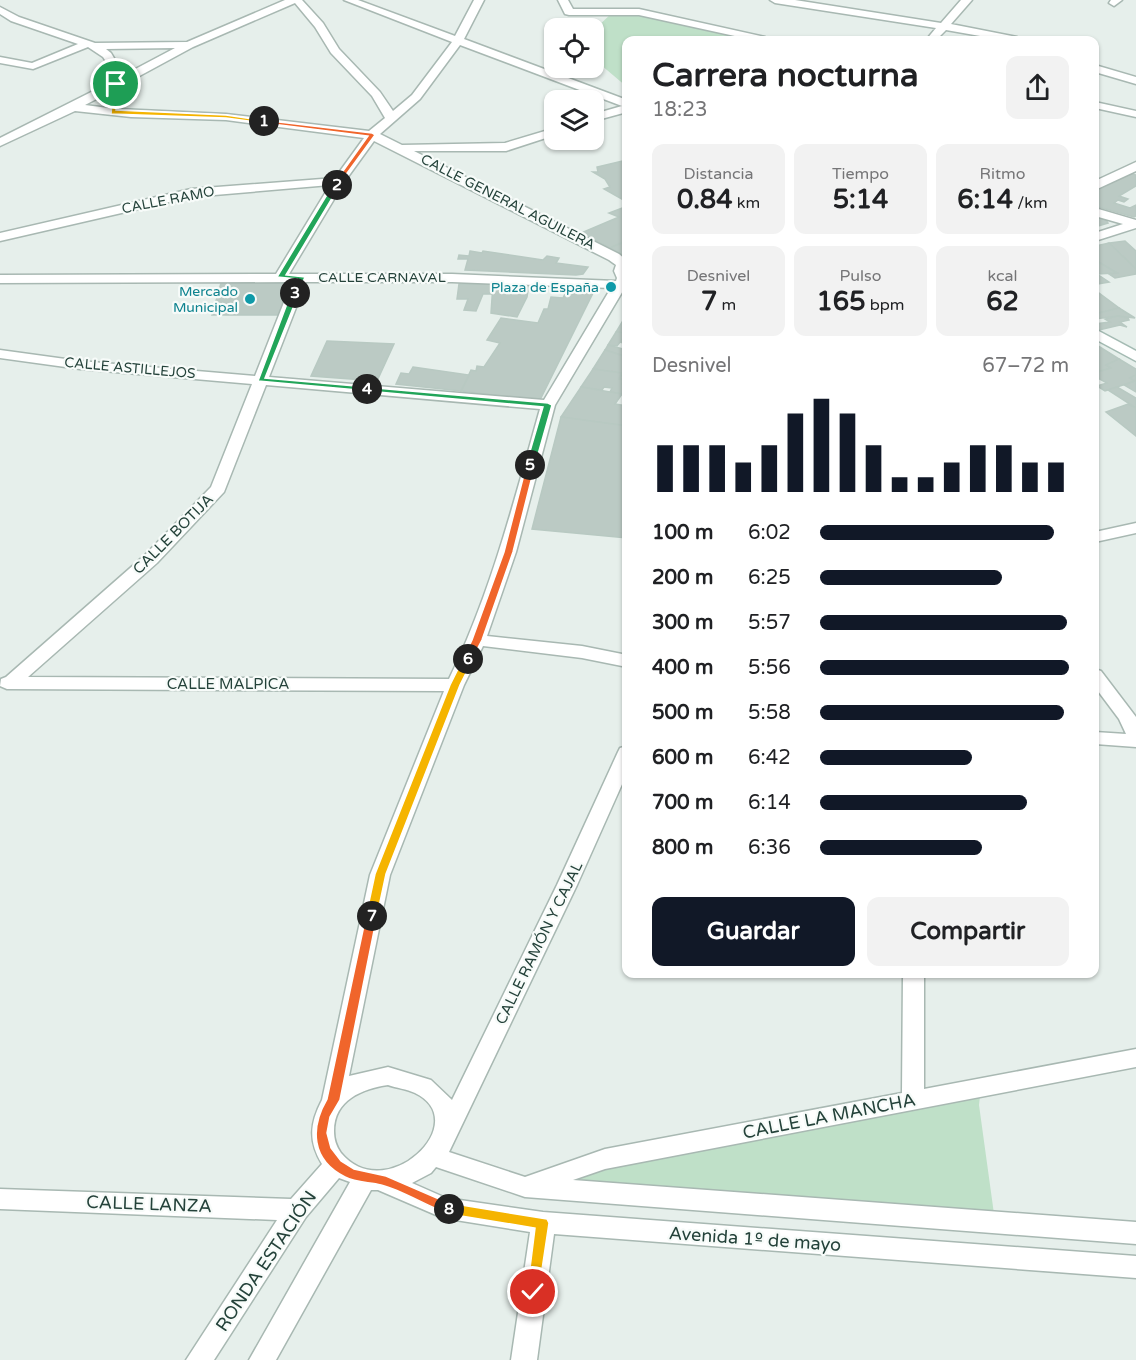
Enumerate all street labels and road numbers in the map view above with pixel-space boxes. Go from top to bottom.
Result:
street label: CALLE GENERAL AGUILERA [418,150,598,254]
street label: CALLE RAMO [120,183,216,217]
street label: CALLE CARNAVAL [318,269,446,286]
street label: CALLE ASTILLEJOS [64,354,197,382]
street label: CALLE BOTIJA [129,490,217,578]
street label: CALLE MALPICA [167,675,289,693]
street label: CALLE RAMÓN Y CAJAL [492,858,586,1027]
street label: CALLE LA MANCHA [741,1088,917,1144]
street label: RONDA ESTACIÓN [211,1186,321,1336]
street label: CALLE LANZA [86,1191,212,1217]
street label: Avenida 1º de mayo [668,1222,842,1256]

